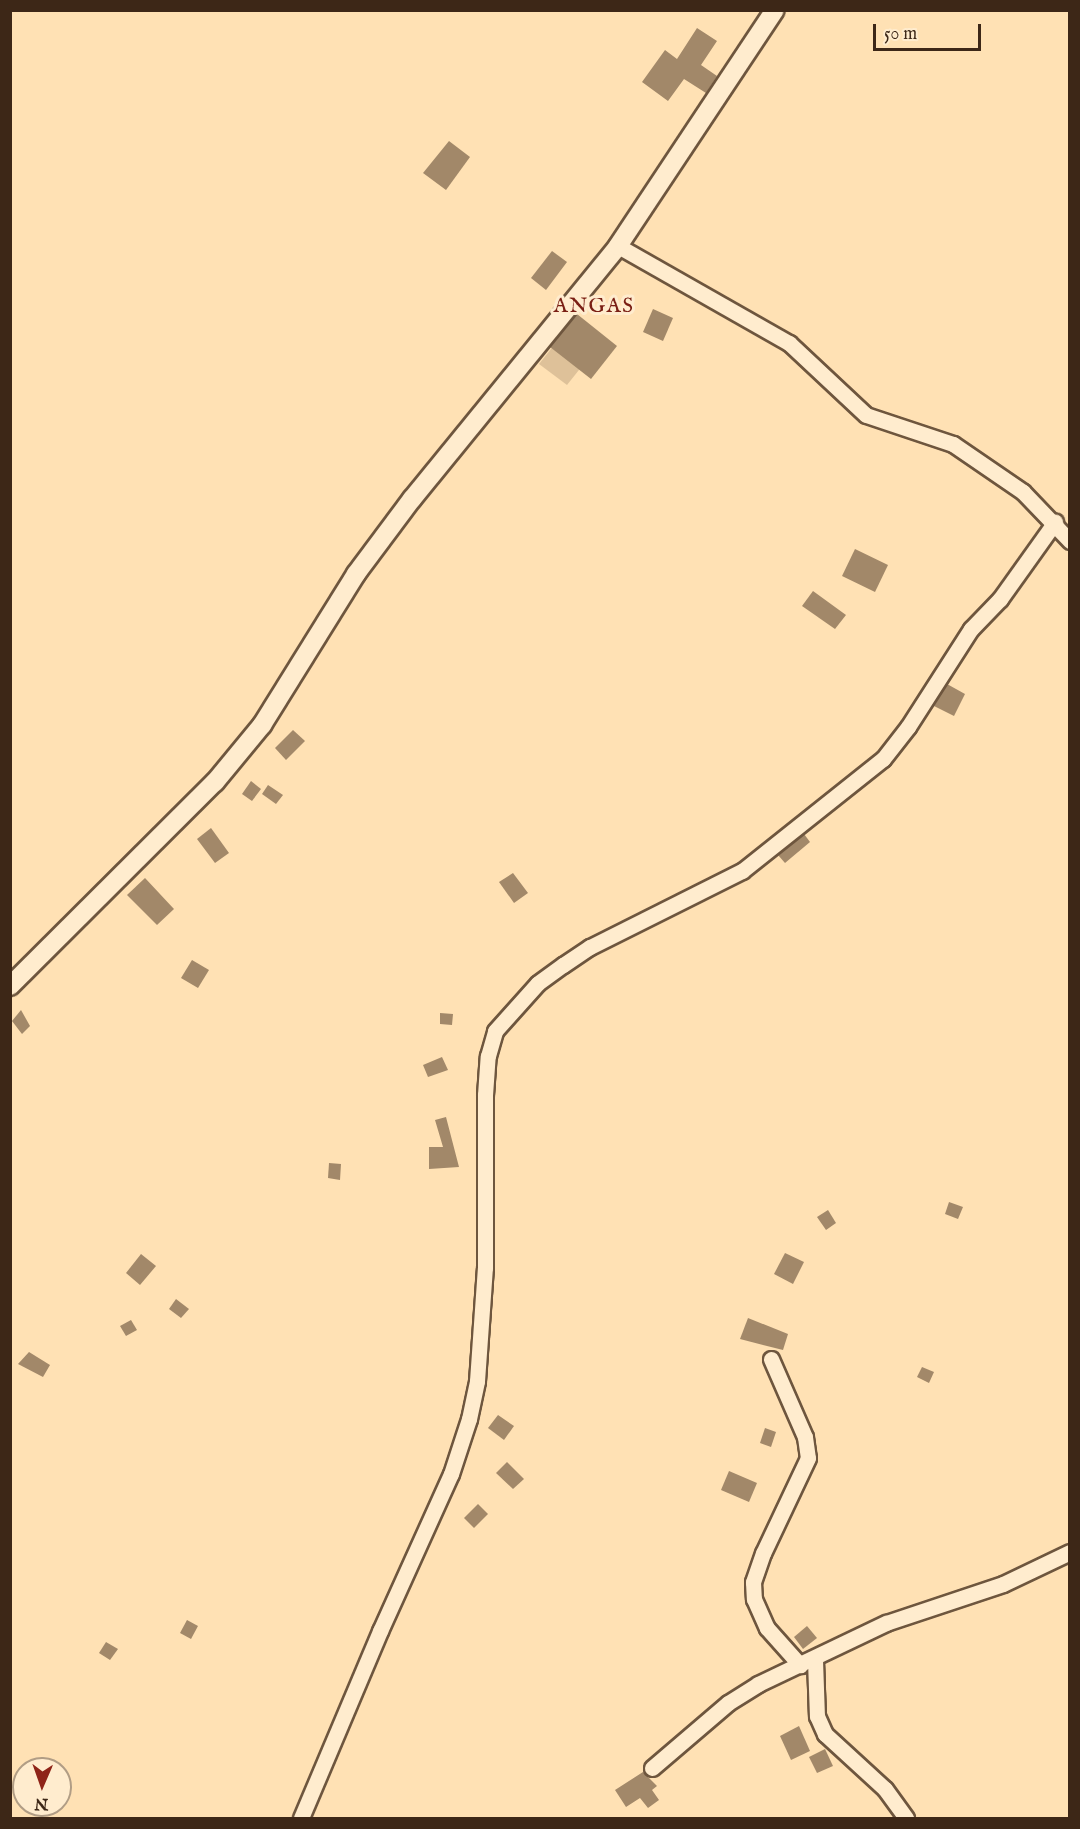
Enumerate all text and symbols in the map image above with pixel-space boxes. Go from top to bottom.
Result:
scale bar [876,12,984,50]
text: 50 m [884,23,917,46]
district label: ANGAS [553,294,635,320]
north arrow [12,1757,72,1817]
text: N [34,1793,49,1813]

